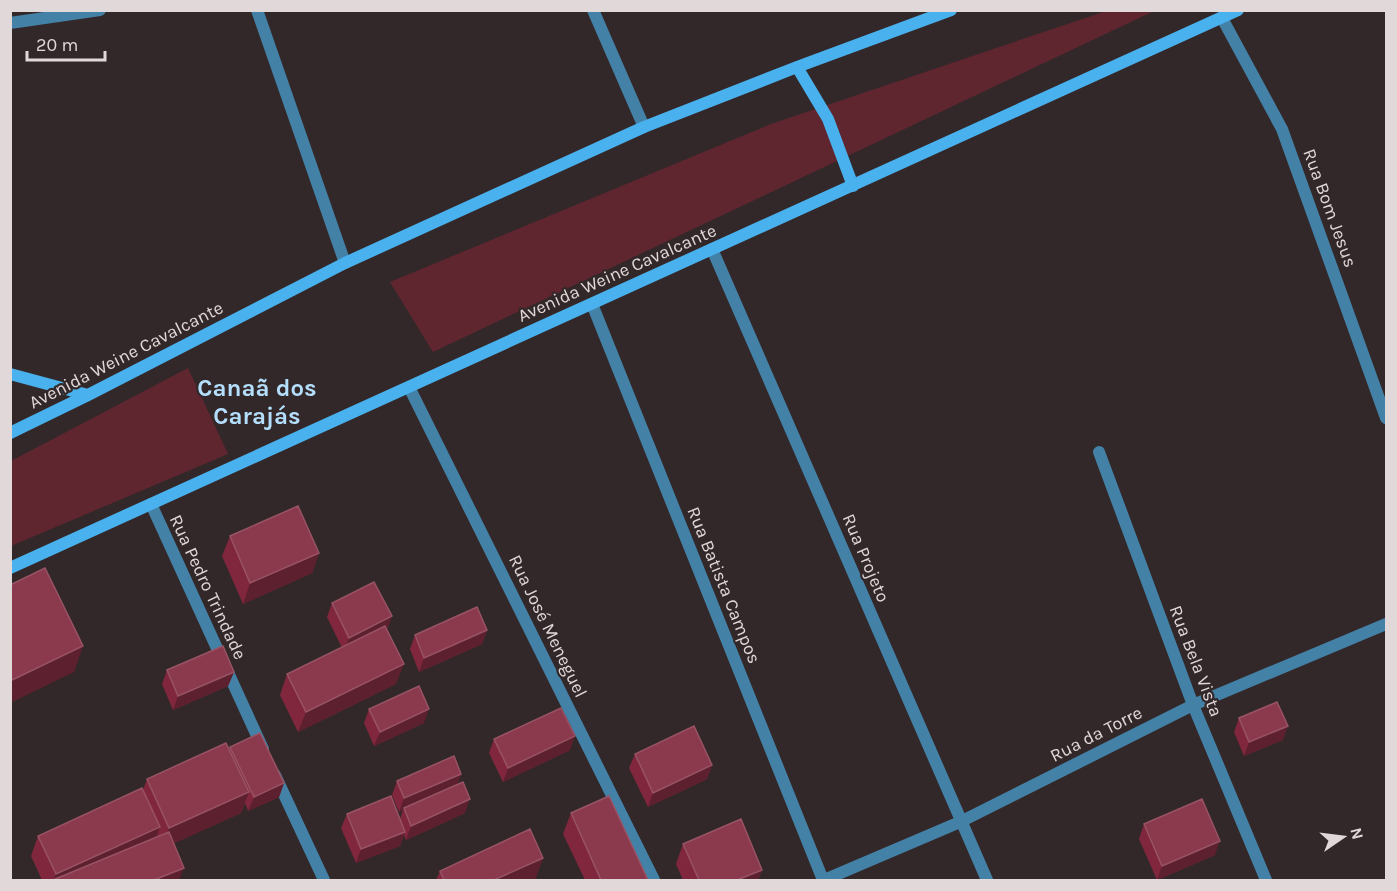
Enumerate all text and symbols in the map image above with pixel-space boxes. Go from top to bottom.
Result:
scale bar [27,24,105,62]
text: 20 m [36,34,78,56]
street label: Rua Bom Jesus [1298,146,1362,270]
street label: Avenida Weine Cavalcante [514,219,720,327]
street label: Avenida Weine Cavalcante [25,296,227,414]
district label: Canaã dos Carajás [197,374,317,430]
street label: Rua Batista Campos [682,503,766,667]
street label: Rua Projeto [838,510,894,606]
street label: Rua Pedro Trindade [165,511,251,663]
street label: Rua José Meneguel [504,551,592,701]
street label: Rua Bela Vista [1165,602,1227,720]
street label: Rua da Torre [1046,701,1146,767]
north arrow [1313,807,1373,867]
text: N [1346,826,1368,841]

